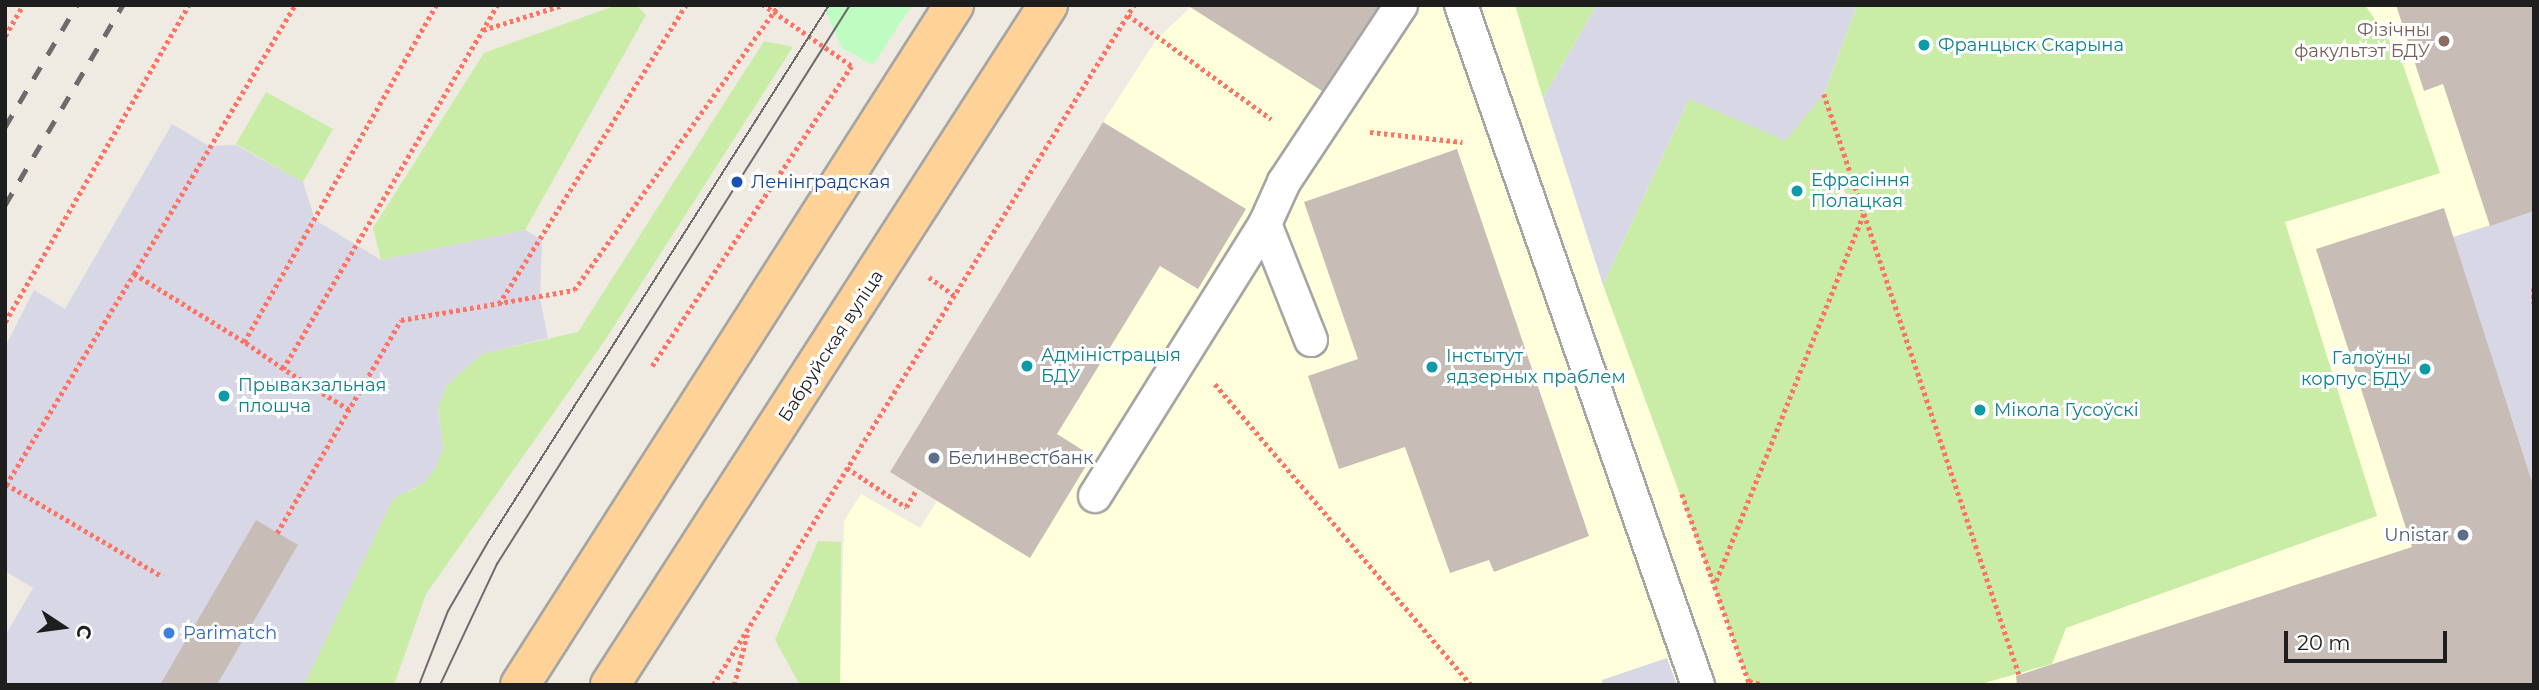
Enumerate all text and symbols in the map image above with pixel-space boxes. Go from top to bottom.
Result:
place label: Фізічны факультэт БДУ [2294,20,2430,62]
marker: Фізічны факультэт БДУ [2436,33,2452,49]
place label: Францыск Скарына [1938,34,2124,56]
marker: Францыск Скарына [1916,37,1932,53]
place label: Ефрасіння Полацкая [1811,170,1910,212]
place label: Ленінградская [751,171,890,193]
marker: Ленінградская [729,174,745,190]
marker: Ефрасіння Полацкая [1789,183,1805,199]
street label: Бабруйская вуліца [774,266,888,426]
place label: Адміністрацыя БДУ [1041,345,1181,388]
place label: Інстытут ядзерных праблем [1446,346,1626,388]
place label: Галоўны корпус БДУ [2301,348,2411,390]
marker: Адміністрацыя БДУ [1019,358,1035,374]
marker: Інстытут ядзерных праблем [1424,359,1440,375]
marker: Галоўны корпус БДУ [2417,361,2433,377]
place label: Прывакзальная плошча [238,375,386,418]
marker: Прывакзальная плошча [216,388,232,404]
place label: Мікола Гусоўскі [1994,399,2139,421]
marker: Мікола Гусоўскі [1972,402,1988,418]
place label: Белинвестбанк [948,447,1093,469]
marker: Белинвестбанк [926,450,942,466]
place label: Unistar [2384,524,2449,546]
marker: Unistar [2455,527,2471,543]
north arrow [28,592,98,662]
scale bar [2287,616,2450,660]
place label: Parimatch [183,622,277,644]
text: С [71,623,97,641]
marker: Parimatch [161,625,177,641]
text: 20 m [2297,630,2351,655]

